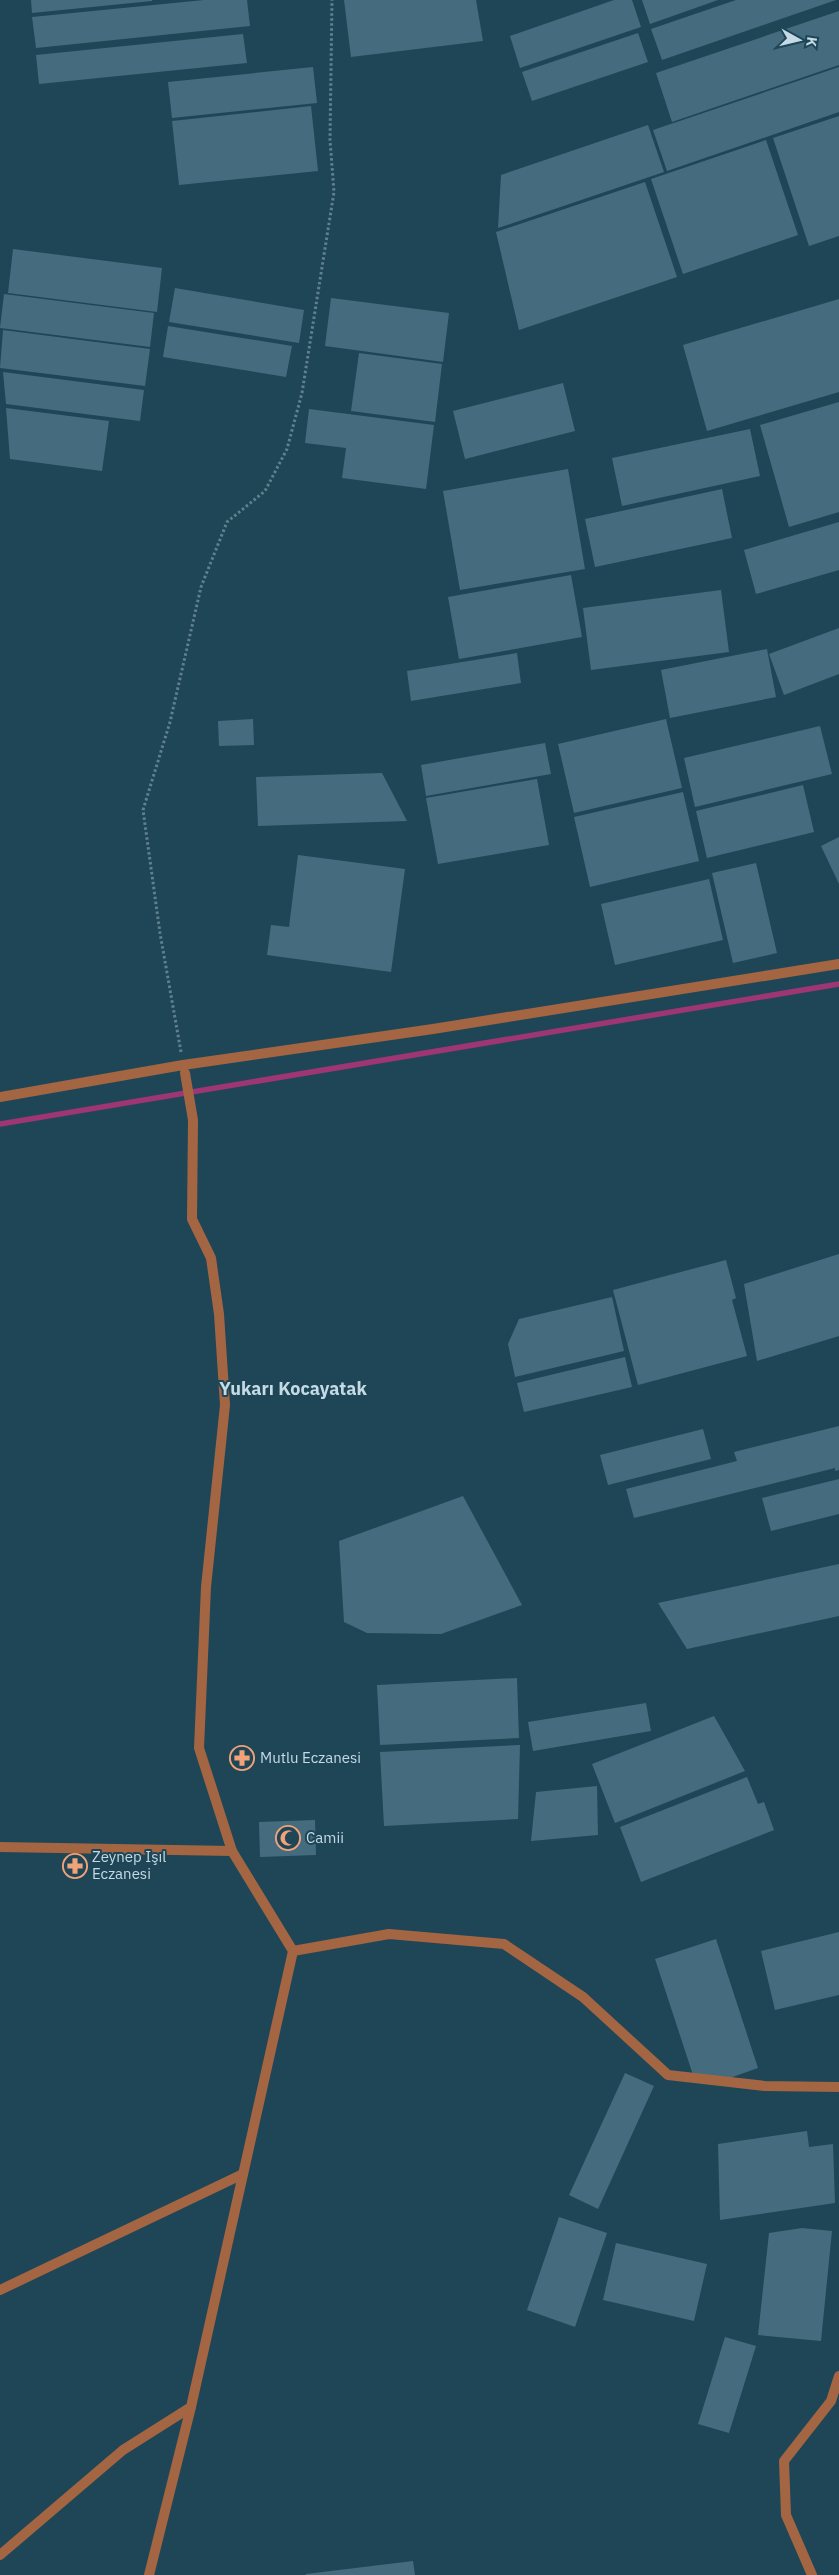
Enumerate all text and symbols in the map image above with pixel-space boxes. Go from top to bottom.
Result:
north arrow [774,15,824,65]
text: K [802,36,821,48]
district label: Yukarı Kocayatak [219,1377,367,1400]
pharmacy icon: Mutlu Eczanesi [229,1745,255,1771]
place label: Mutlu Eczanesi [260,1748,361,1767]
mosque icon: Camii [275,1825,301,1851]
place label: Camii [306,1828,344,1847]
place label: Zeynep Işıl Eczanesi [92,1847,166,1883]
pharmacy icon: Zeynep Işıl Eczanesi [62,1853,88,1879]

